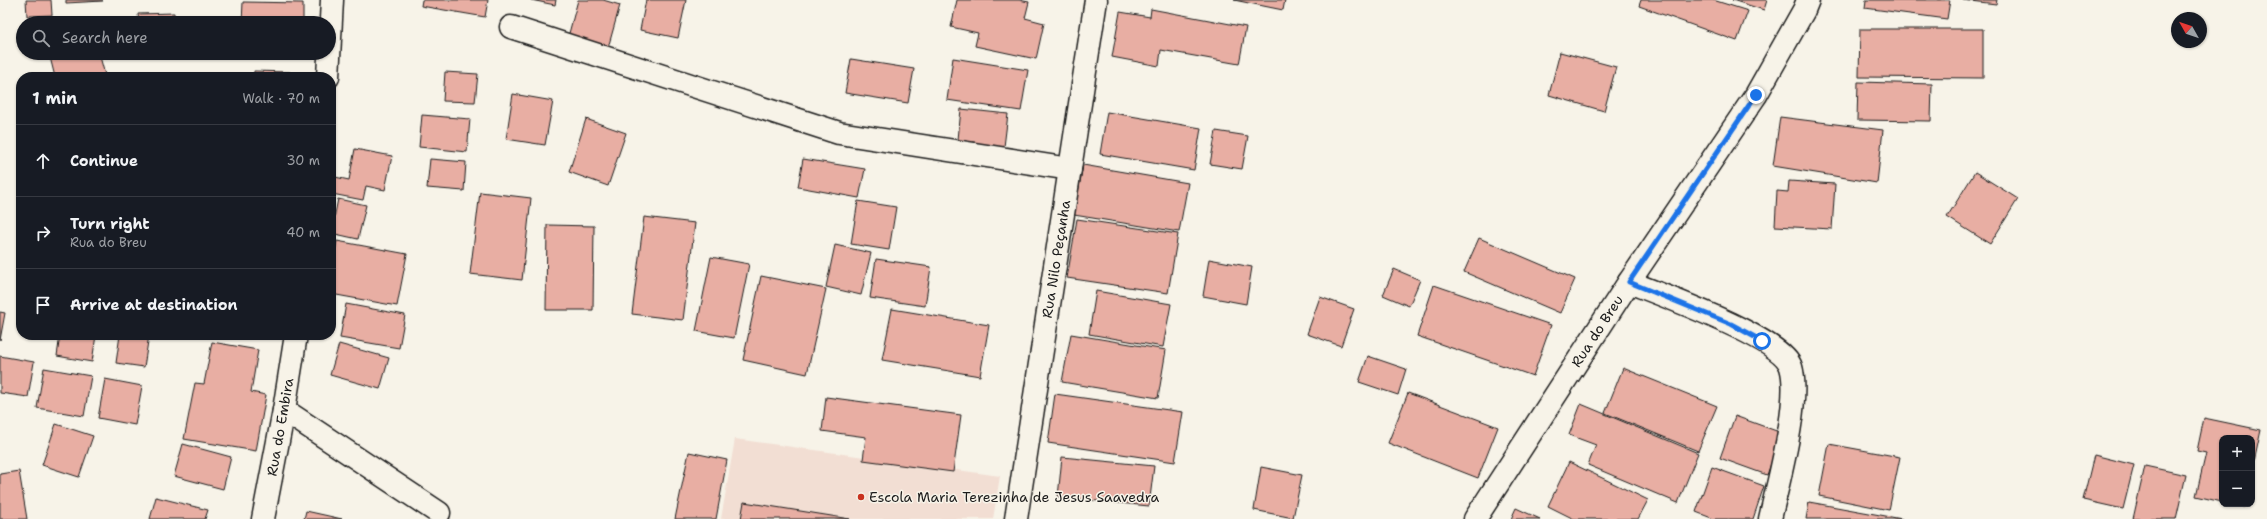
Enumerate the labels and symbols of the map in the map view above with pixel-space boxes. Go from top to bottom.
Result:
north arrow [2171,12,2207,48]
route end [1747,86,1765,104]
street label: Rua Nilo Peçanha [1038,198,1074,319]
street label: Rua do Breu [1567,291,1627,371]
route start [1753,332,1771,350]
street label: Rua do Embira [263,376,298,478]
place label: Escola Maria Terezinha de Jesus Saavedra [869,488,1159,506]
marker: Escola Maria Terezinha de Jesus Saavedra [856,492,866,502]

